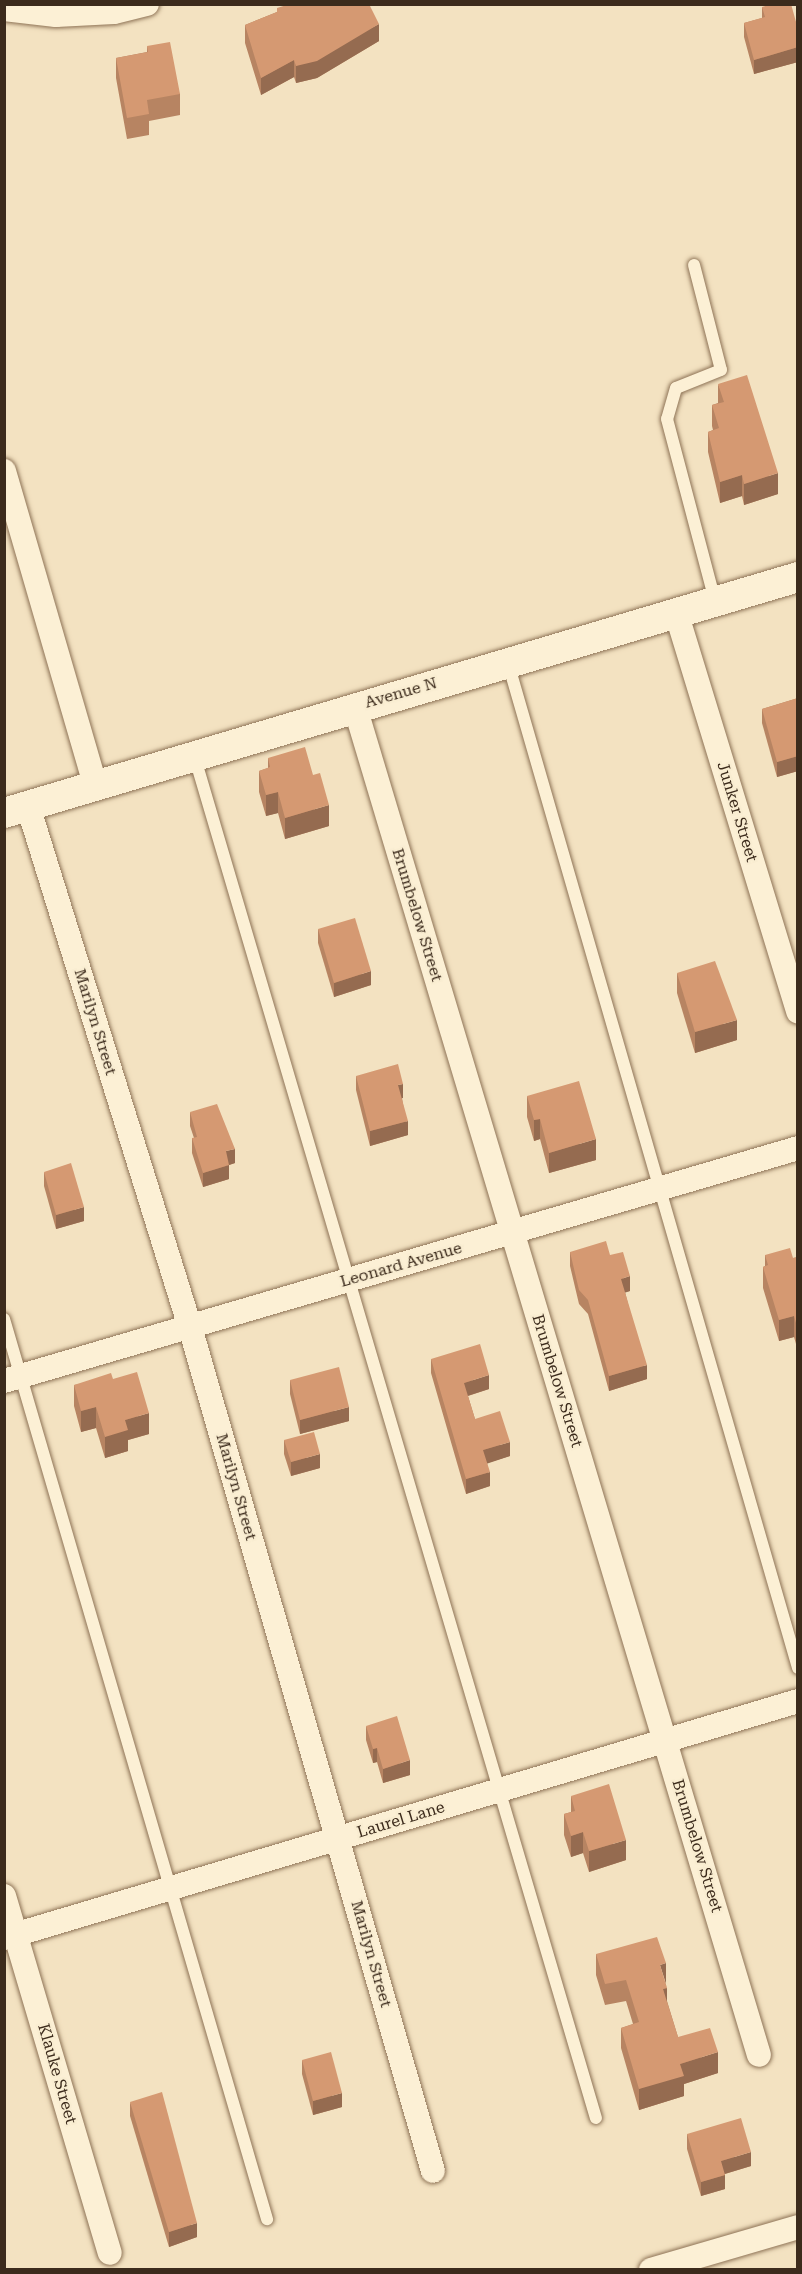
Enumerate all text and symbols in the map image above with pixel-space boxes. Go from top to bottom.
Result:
street label: Avenue N [363,674,439,712]
street label: Junker Street [713,760,761,864]
street label: Brumbelow Street [388,846,446,984]
street label: Marilyn Street [70,967,120,1077]
street label: Leonard Avenue [338,1238,464,1292]
street label: Brumbelow Street [528,1312,586,1450]
street label: Marilyn Street [212,1431,260,1543]
street label: Brumbelow Street [668,1777,726,1915]
street label: Laurel Lane [355,1798,447,1842]
street label: Marilyn Street [347,1898,395,2010]
street label: Klauke Street [34,2022,80,2126]

